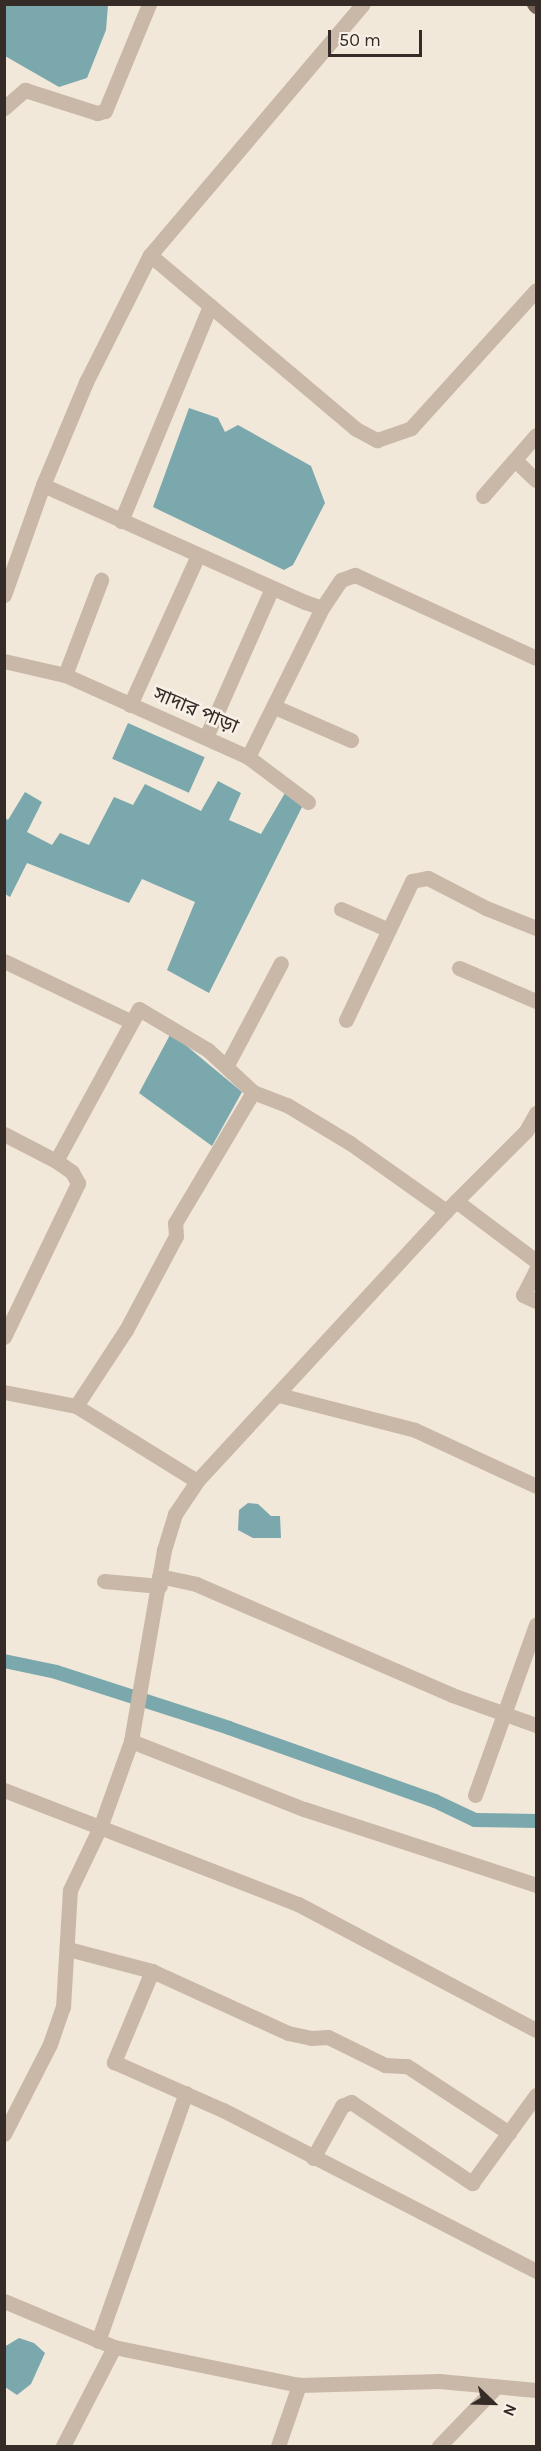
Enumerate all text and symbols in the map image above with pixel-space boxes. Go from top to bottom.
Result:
scale bar [331,18,426,56]
text: 50 m [339,29,381,51]
street label: সাদার পাড়া [150,681,242,739]
north arrow [463,2373,523,2433]
text: N [499,2401,521,2419]

